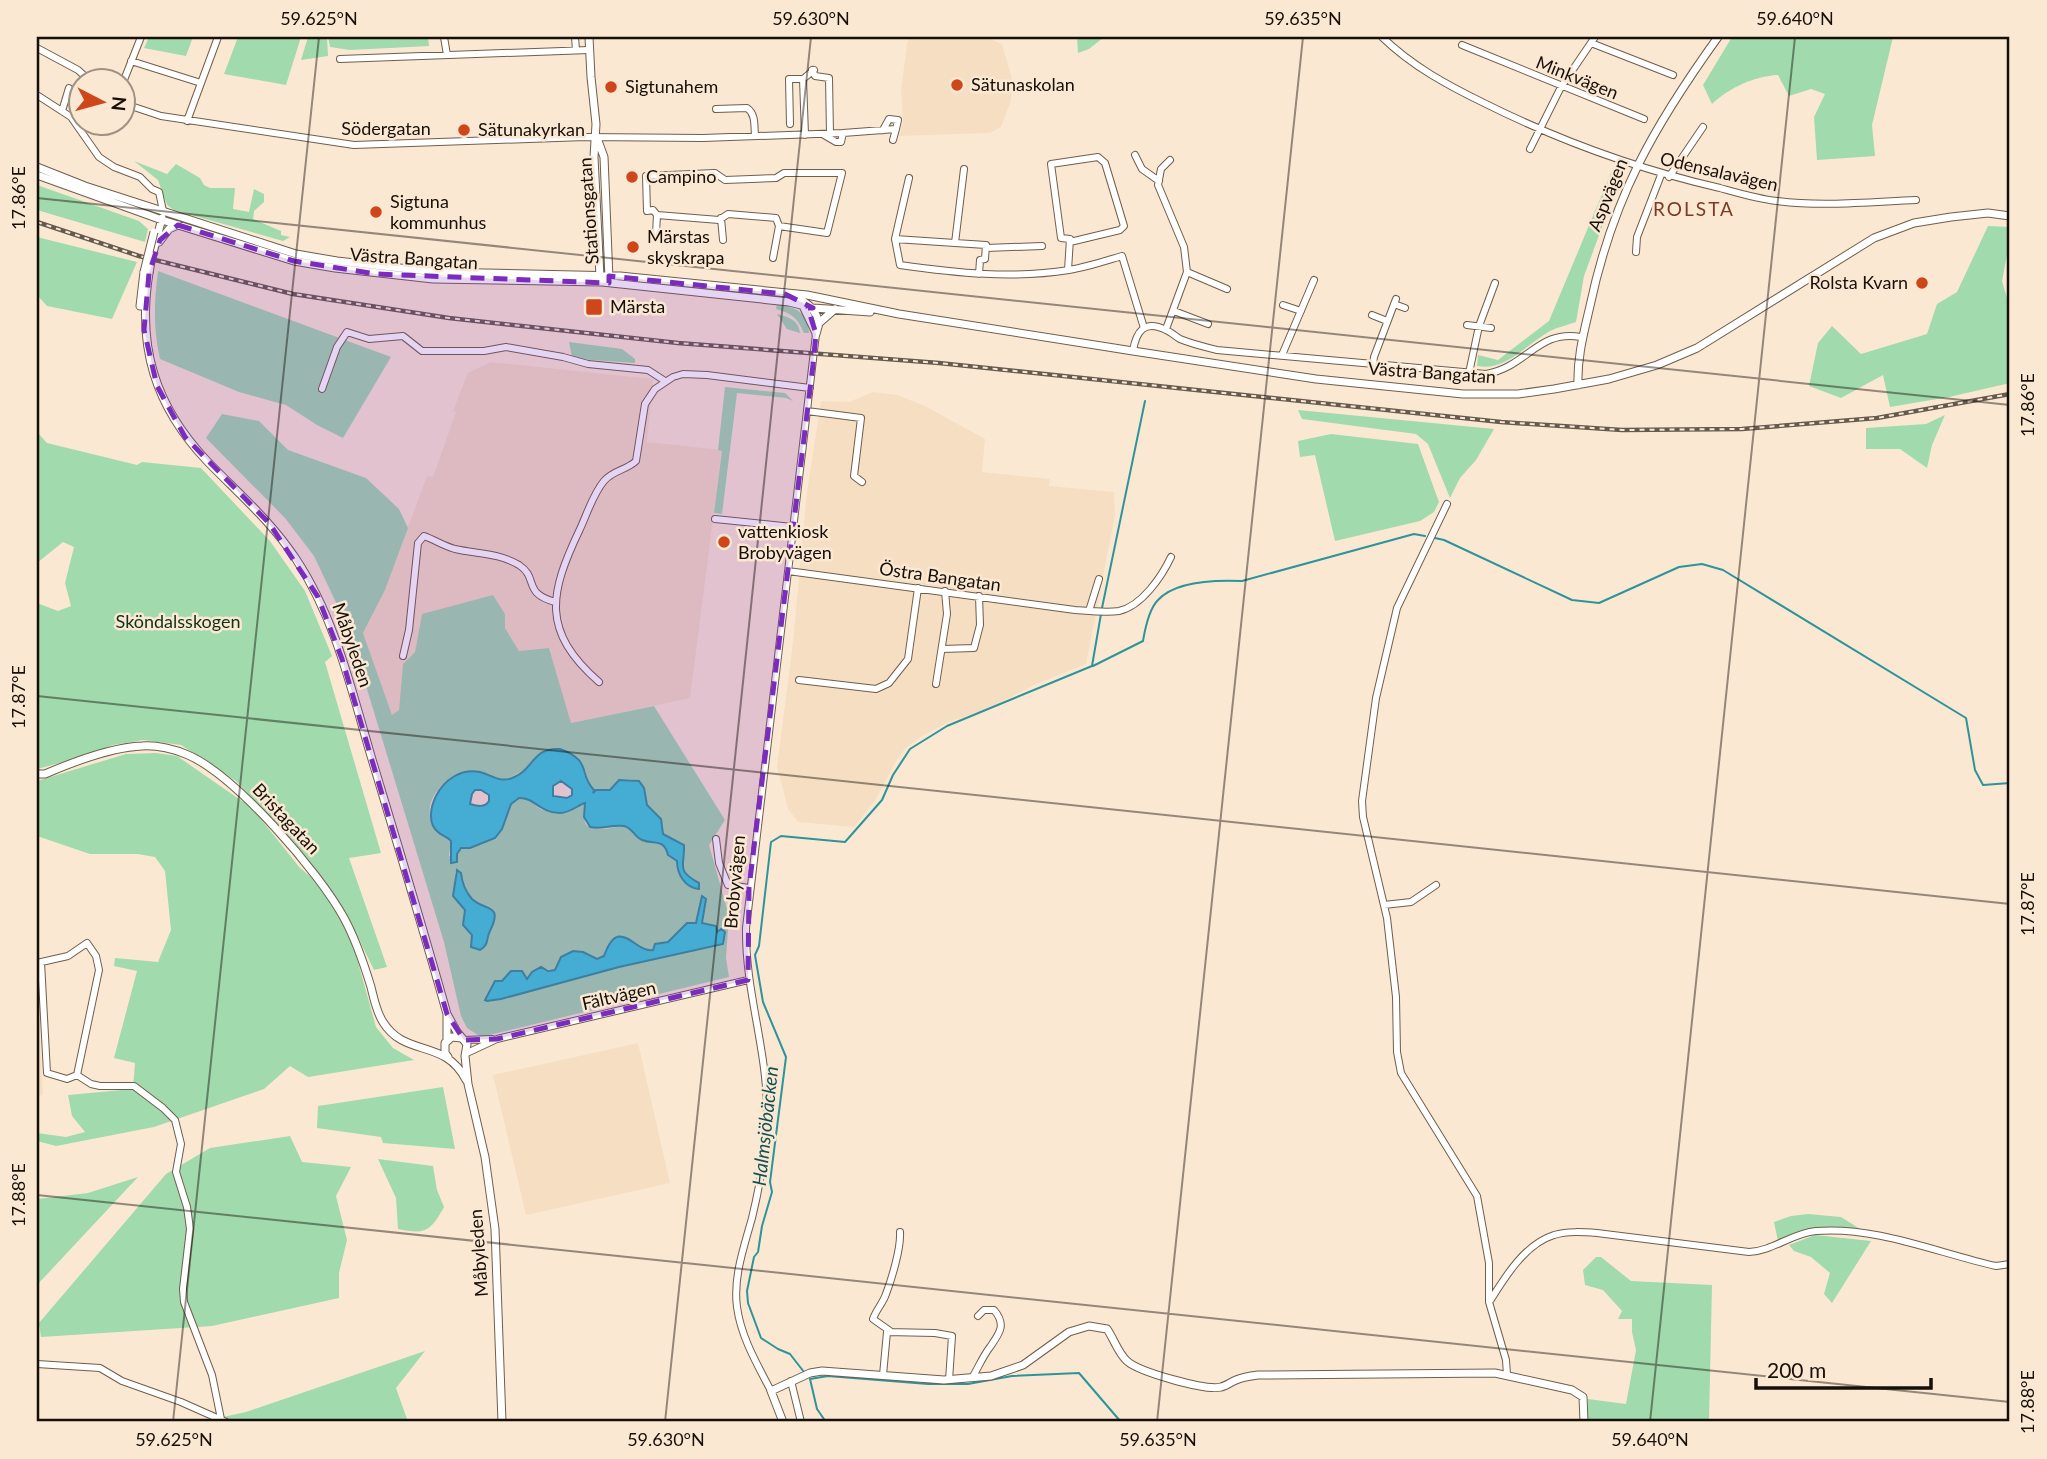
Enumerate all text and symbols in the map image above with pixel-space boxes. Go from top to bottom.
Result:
text: 59.625°N [280,7,358,29]
text: 59.630°N [772,7,850,29]
text: 59.635°N [1264,7,1342,29]
text: 59.640°N [1756,7,1834,29]
street label: Minkvägen [1533,51,1622,104]
north arrow [66,66,136,136]
place label: Sätunaskolan [971,73,1075,95]
place label: Sigtunahem [625,75,718,97]
marker: Sätunaskolan [949,77,965,93]
marker: Sigtunahem [603,79,619,95]
text: N [107,95,132,112]
street label: Södergatan [341,117,431,139]
place label: Sätunakyrkan [478,118,585,140]
marker: Sätunakyrkan [456,122,472,138]
street label: Odensalavägen [1658,147,1780,195]
street label: Aspvägen [1583,155,1632,234]
street label: Stationsgatan [573,157,603,265]
place label: Campino [646,165,716,187]
text: 17.86°E [7,166,29,230]
marker: Campino [624,169,640,185]
place label: Sigtuna kommunhus [390,190,487,233]
district label: ROLSTA [1653,197,1735,220]
marker: Sigtuna kommunhus [368,204,384,220]
place label: Märstas skyskrapa [647,225,724,268]
marker: Märstas skyskrapa [625,239,641,255]
street label: Västra Bangatan [349,243,479,273]
place label: Rolsta Kvarn [1809,271,1908,293]
marker: Rolsta Kvarn [1914,275,1930,291]
place label: Märsta [610,295,665,317]
marker: Märsta [584,297,604,317]
street label: Västra Bangatan [1367,357,1497,387]
text: 17.86°E [2016,373,2038,437]
place label: vattenkiosk Brobyvägen [738,520,832,563]
marker: vattenkiosk Brobyvägen [716,534,732,550]
street label: Östra Bangatan [878,557,1002,595]
street label: Måbyleden [328,600,378,690]
park label: Sköndalsskogen [116,610,240,632]
text: 17.87°E [7,665,29,729]
street label: Bristagatan [248,778,325,858]
street label: Brobyvägen [719,834,749,930]
text: 17.87°E [2016,872,2038,936]
street label: Fältvägen [580,976,658,1014]
water label: Halmsjöbäcken [747,1065,782,1187]
text: 17.88°E [7,1163,29,1227]
street label: Måbyleden [464,1208,492,1298]
scale bar [1756,1347,1932,1391]
text: 200 m [1767,1357,1826,1382]
text: 17.88°E [2016,1370,2038,1434]
text: 59.625°N [135,1428,213,1450]
text: 59.630°N [627,1428,705,1450]
text: 59.635°N [1119,1428,1197,1450]
text: 59.640°N [1611,1428,1689,1450]

